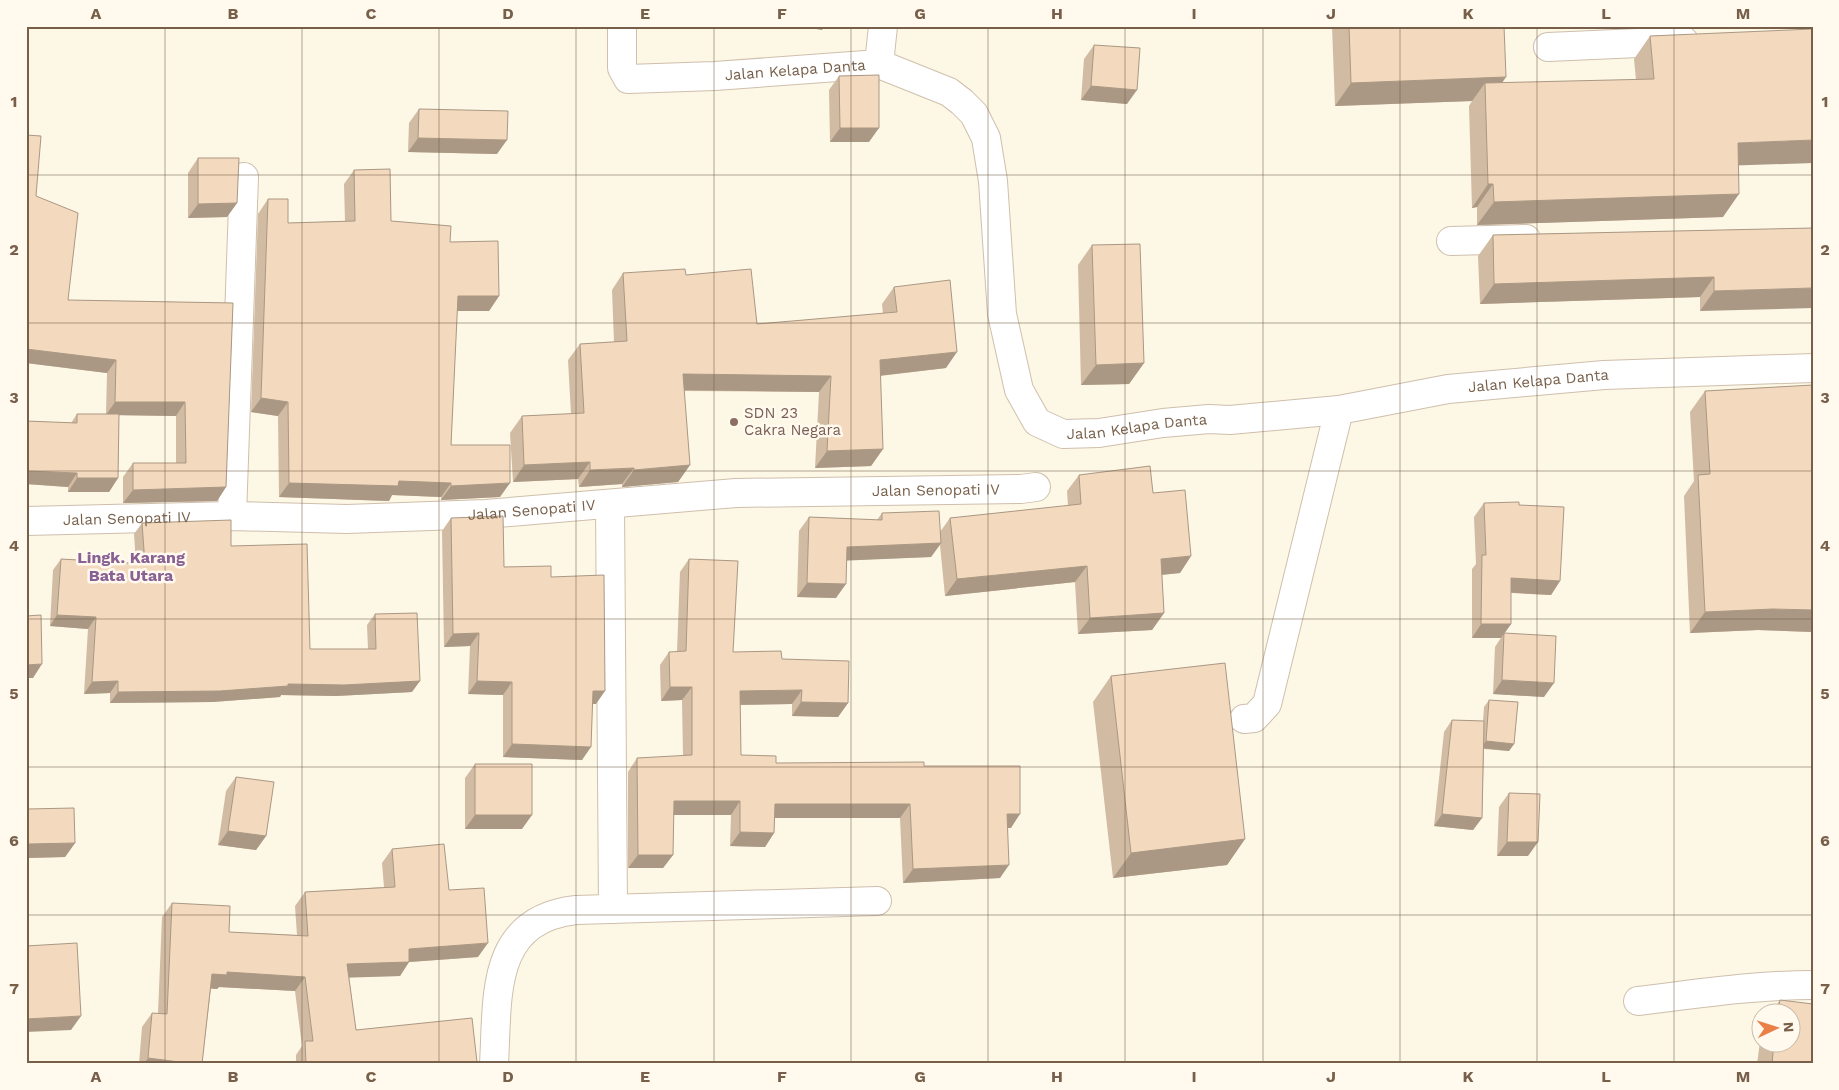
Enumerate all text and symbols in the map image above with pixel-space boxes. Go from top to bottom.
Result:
text: A [91,4,102,23]
text: B [228,4,239,23]
text: C [366,4,377,23]
text: D [502,4,514,23]
text: E [640,4,650,23]
text: F [777,4,787,23]
text: G [914,4,926,23]
text: H [1051,4,1063,23]
text: I [1191,4,1197,23]
text: J [1326,4,1336,23]
text: K [1462,4,1474,23]
text: L [1601,4,1611,23]
text: M [1736,4,1750,23]
street label: Jalan Kelapa Danta [724,56,867,84]
text: 1 [11,92,17,111]
text: 1 [1822,92,1828,111]
text: 2 [9,240,19,259]
text: 2 [1820,240,1830,259]
street label: Jalan Kelapa Danta [1467,366,1610,396]
text: 3 [9,388,19,407]
text: 3 [1820,388,1830,407]
place label: SDN 23 Cakra Negara [744,404,841,439]
street label: Jalan Kelapa Danta [1066,410,1208,443]
marker: SDN 23 Cakra Negara [728,416,740,428]
street label: Jalan Senopati IV [872,480,1000,500]
street label: Jalan Senopati IV [467,496,596,524]
street label: Jalan Senopati IV [63,508,191,529]
text: 4 [9,536,19,555]
text: 4 [1820,536,1830,555]
district label: Lingk. Karang Bata Utara [77,548,185,585]
text: 5 [9,684,19,703]
text: 5 [1820,684,1830,703]
text: 6 [9,831,19,850]
text: 6 [1820,831,1830,850]
text: 7 [9,979,19,998]
text: 7 [1820,979,1830,998]
north arrow [1752,1002,1802,1052]
text: N [1781,1021,1797,1033]
text: A [91,1067,102,1086]
text: B [228,1067,239,1086]
text: C [366,1067,377,1086]
text: D [502,1067,514,1086]
text: E [640,1067,650,1086]
text: F [777,1067,787,1086]
text: G [914,1067,926,1086]
text: H [1051,1067,1063,1086]
text: I [1191,1067,1197,1086]
text: J [1326,1067,1336,1086]
text: K [1462,1067,1474,1086]
text: L [1601,1067,1611,1086]
text: M [1736,1067,1750,1086]

